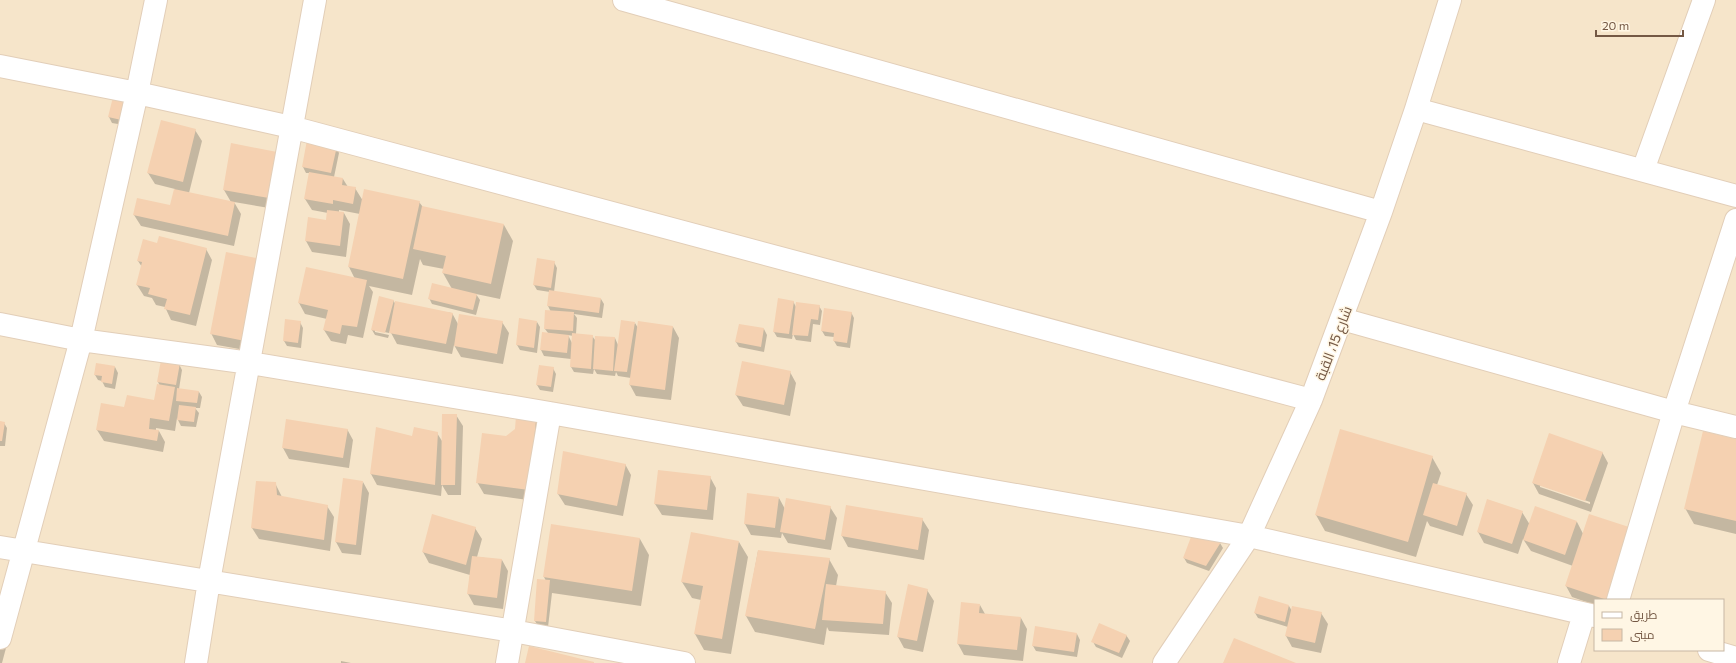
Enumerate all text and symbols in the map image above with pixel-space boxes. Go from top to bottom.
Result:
scale bar [1596,12,1683,38]
text: 20 m [1602,18,1629,32]
street label: شارع 15، القبة [1311,303,1356,383]
legend [1594,599,1724,651]
text: طريق [1630,607,1658,622]
text: مبنى [1630,627,1655,642]

